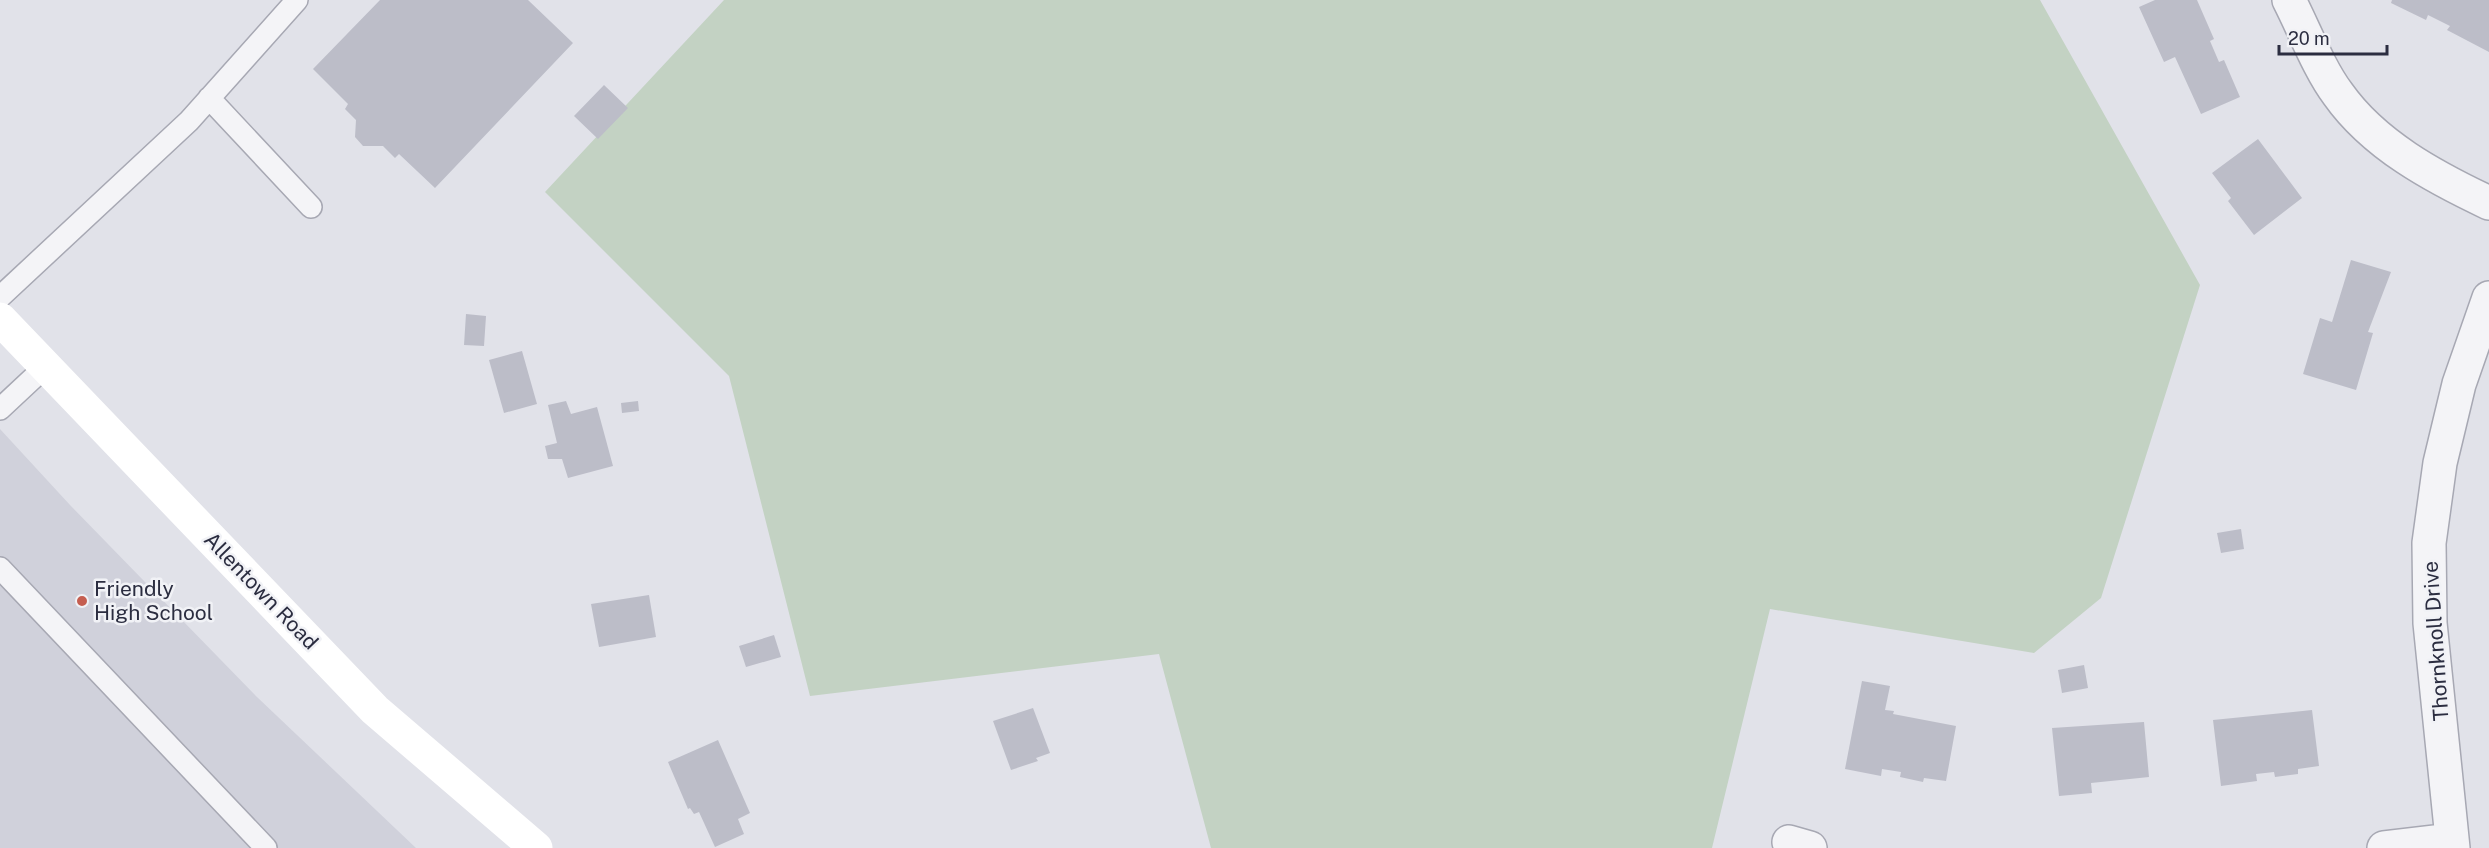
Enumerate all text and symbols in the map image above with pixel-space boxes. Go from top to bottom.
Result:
scale bar [2279,18,2387,56]
text: 20 m [2288,28,2330,49]
street label: Allentown Road [199,527,324,654]
street label: Thornknoll Drive [2417,560,2454,722]
place label: Friendly High School [94,576,213,625]
marker: Friendly High School [75,594,89,608]

